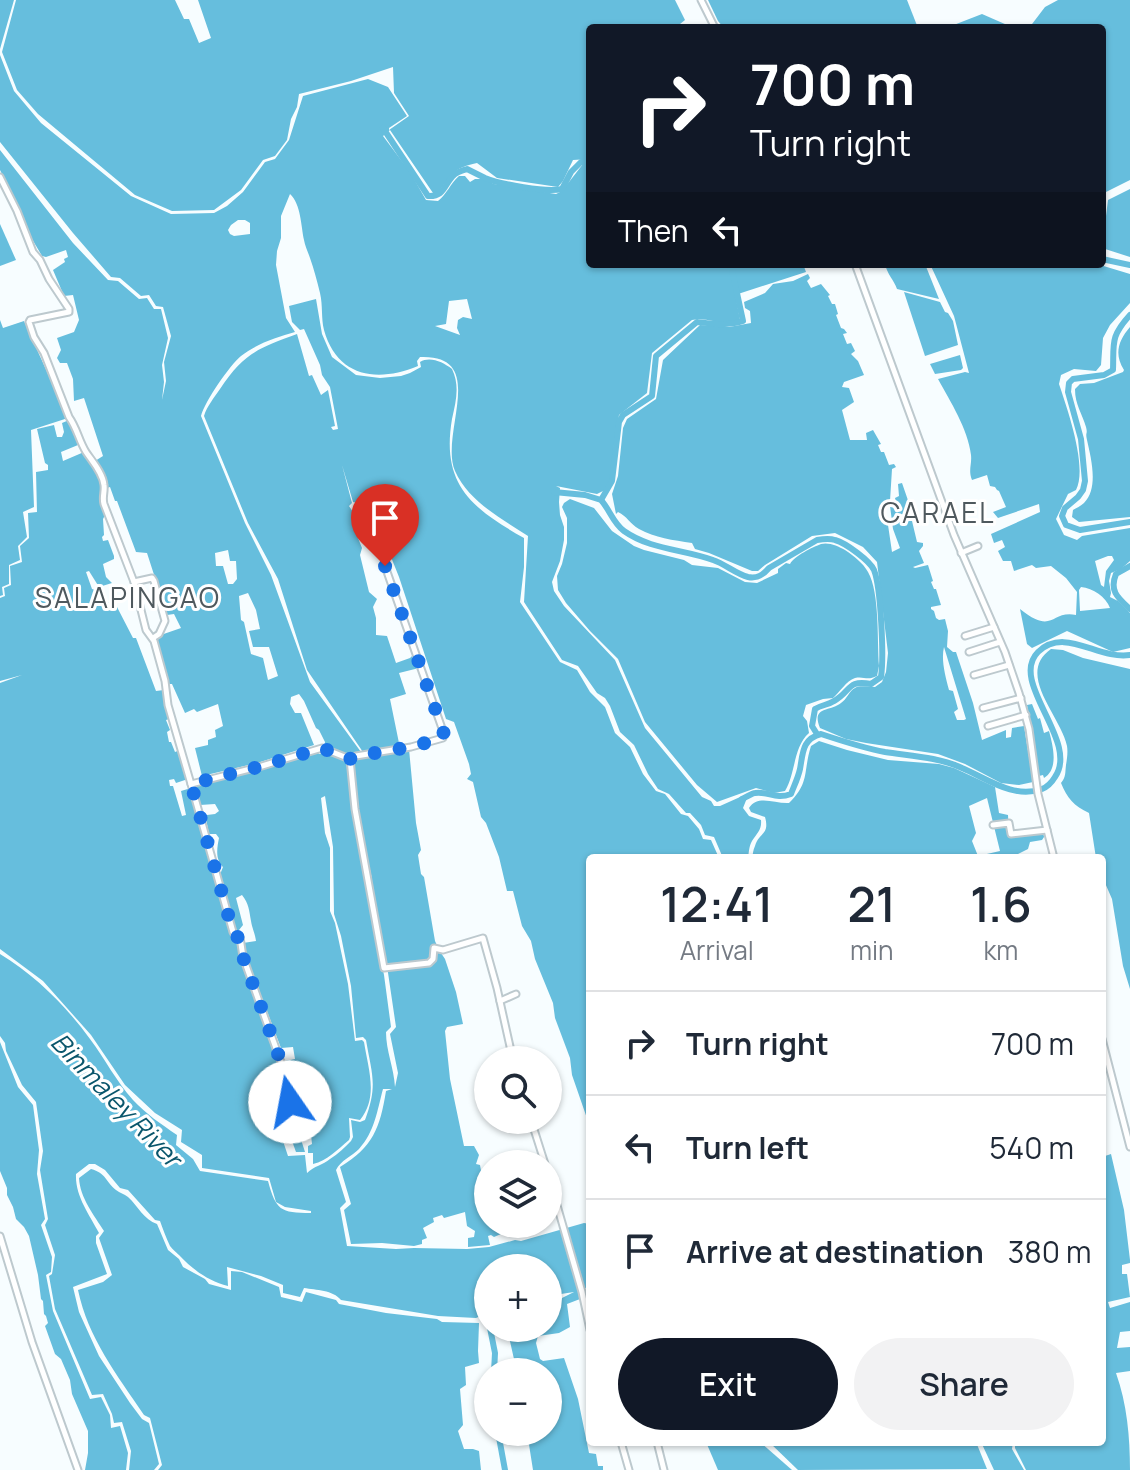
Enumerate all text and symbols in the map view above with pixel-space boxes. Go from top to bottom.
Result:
text: 700 m [750,45,915,122]
icon: right [618,56,722,160]
text: Turn right [750,118,911,167]
icon: left [705,208,749,252]
text: Then [618,210,689,251]
pin [351,484,419,566]
district label: CARAEL [881,493,995,531]
icon: arrive [363,496,407,540]
district label: SALAPINGAO [35,578,221,616]
text: 12:41 [660,871,773,936]
text: 21 [847,871,896,936]
text: 1.6 [970,871,1032,936]
text: Arrival [680,932,754,968]
text: min [850,932,893,968]
text: km [983,932,1018,968]
icon: right [618,1021,662,1065]
text: Turn right [686,1023,829,1064]
text: 700 m [991,1023,1074,1064]
water label: Binmaley River [43,1024,192,1177]
map controls [474,1046,562,1446]
button: search [474,1046,562,1134]
position arrow [248,1060,332,1144]
icon: left [618,1125,662,1169]
text: Turn left [686,1127,809,1168]
text: 540 m [989,1127,1074,1168]
button: layers [474,1150,562,1238]
icon: arrive [618,1229,662,1273]
text: Arrive at destination [686,1231,984,1272]
text: 380 m [1008,1231,1092,1272]
button: + [474,1254,562,1342]
button: Exit [618,1338,838,1430]
button: Share [854,1338,1074,1430]
button: − [474,1358,562,1446]

